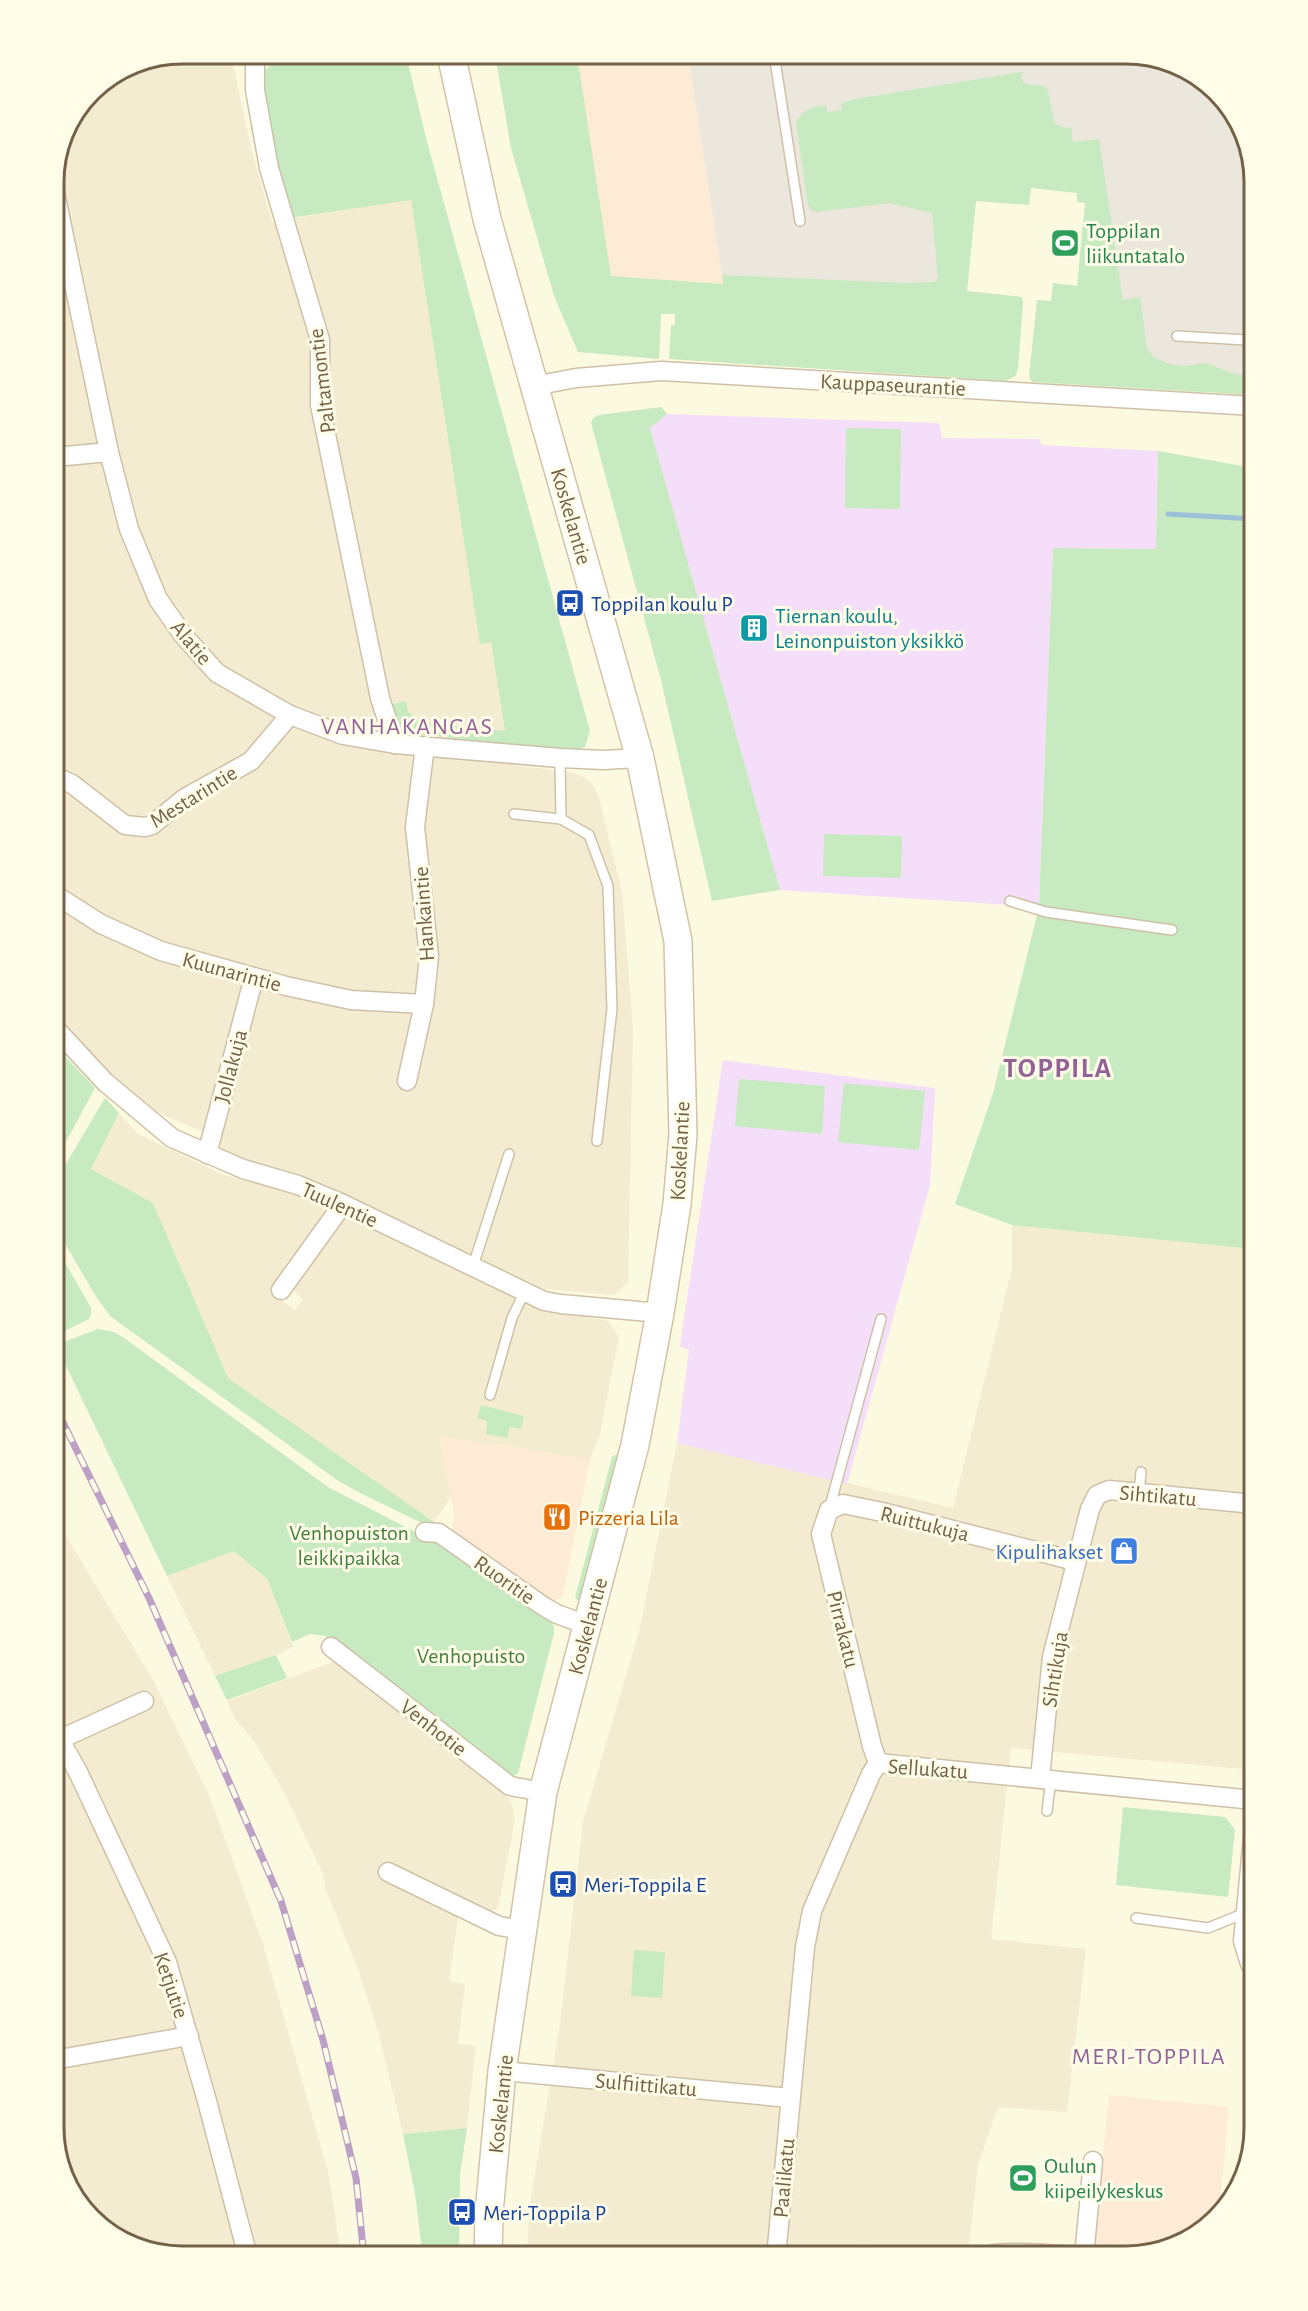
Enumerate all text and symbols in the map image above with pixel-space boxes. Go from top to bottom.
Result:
place label: Toppilan liikuntatalo [1086,220,1185,267]
sports icon: Toppilan liikuntatalo [1049,227,1081,259]
street label: Paltamontie [305,327,339,435]
street label: Kauppaseurantie [820,370,966,400]
street label: Koskelantie [547,465,595,567]
bus stop icon: Toppilan koulu P [554,587,586,619]
place label: Toppilan koulu P [591,593,733,615]
place label: Tiernan koulu, Leinonpuiston yksikkö [775,605,964,652]
building icon: Tiernan koulu, Leinonpuiston yksikkö [738,612,770,644]
street label: Alatie [166,616,216,669]
district label: VANHAKANGAS [321,715,493,739]
street label: Mestarintie [146,761,241,832]
street label: Hankaintie [410,866,438,962]
street label: Kuunarintie [180,948,284,996]
street label: Jollakuja [211,1027,251,1106]
district label: TOPPILA [1003,1055,1113,1083]
street label: Koskelantie [666,1101,694,1201]
street label: Tuulentie [298,1178,381,1231]
street label: Sihtikatu [1118,1482,1197,1510]
restaurant icon: Pizzeria Lila [541,1501,573,1533]
street label: Ruittukuja [878,1502,971,1546]
place label: Pizzeria Lila [578,1507,679,1529]
park label: Venhopuiston leikkipaikka [289,1522,409,1569]
shop icon: Kipulihakset [1108,1535,1140,1567]
place label: Kipulihakset [996,1541,1103,1563]
street label: Ruoritie [470,1551,539,1608]
street label: Koskelantie [564,1575,611,1677]
street label: Pirrakatu [823,1588,863,1670]
street label: Sihtikuja [1038,1630,1072,1709]
park label: Venhopuisto [417,1645,525,1667]
street label: Venhotie [396,1695,471,1760]
street label: Sellukatu [887,1755,969,1783]
bus stop icon: Meri-Toppila E [547,1868,579,1900]
place label: Meri-Toppila E [584,1874,707,1896]
street label: Ketjutie [150,1949,193,2021]
district label: MERI-TOPPILA [1072,2045,1226,2069]
street label: Koskelantie [485,2053,517,2155]
street label: Sulfiittikatu [594,2070,698,2100]
street label: Paalikatu [770,2137,798,2219]
place label: Oulun kiipeilykeskus [1044,2155,1164,2202]
sports icon: Oulun kiipeilykeskus [1007,2162,1039,2194]
bus stop icon: Meri-Toppila P [446,2196,478,2228]
place label: Meri-Toppila P [483,2202,606,2224]

